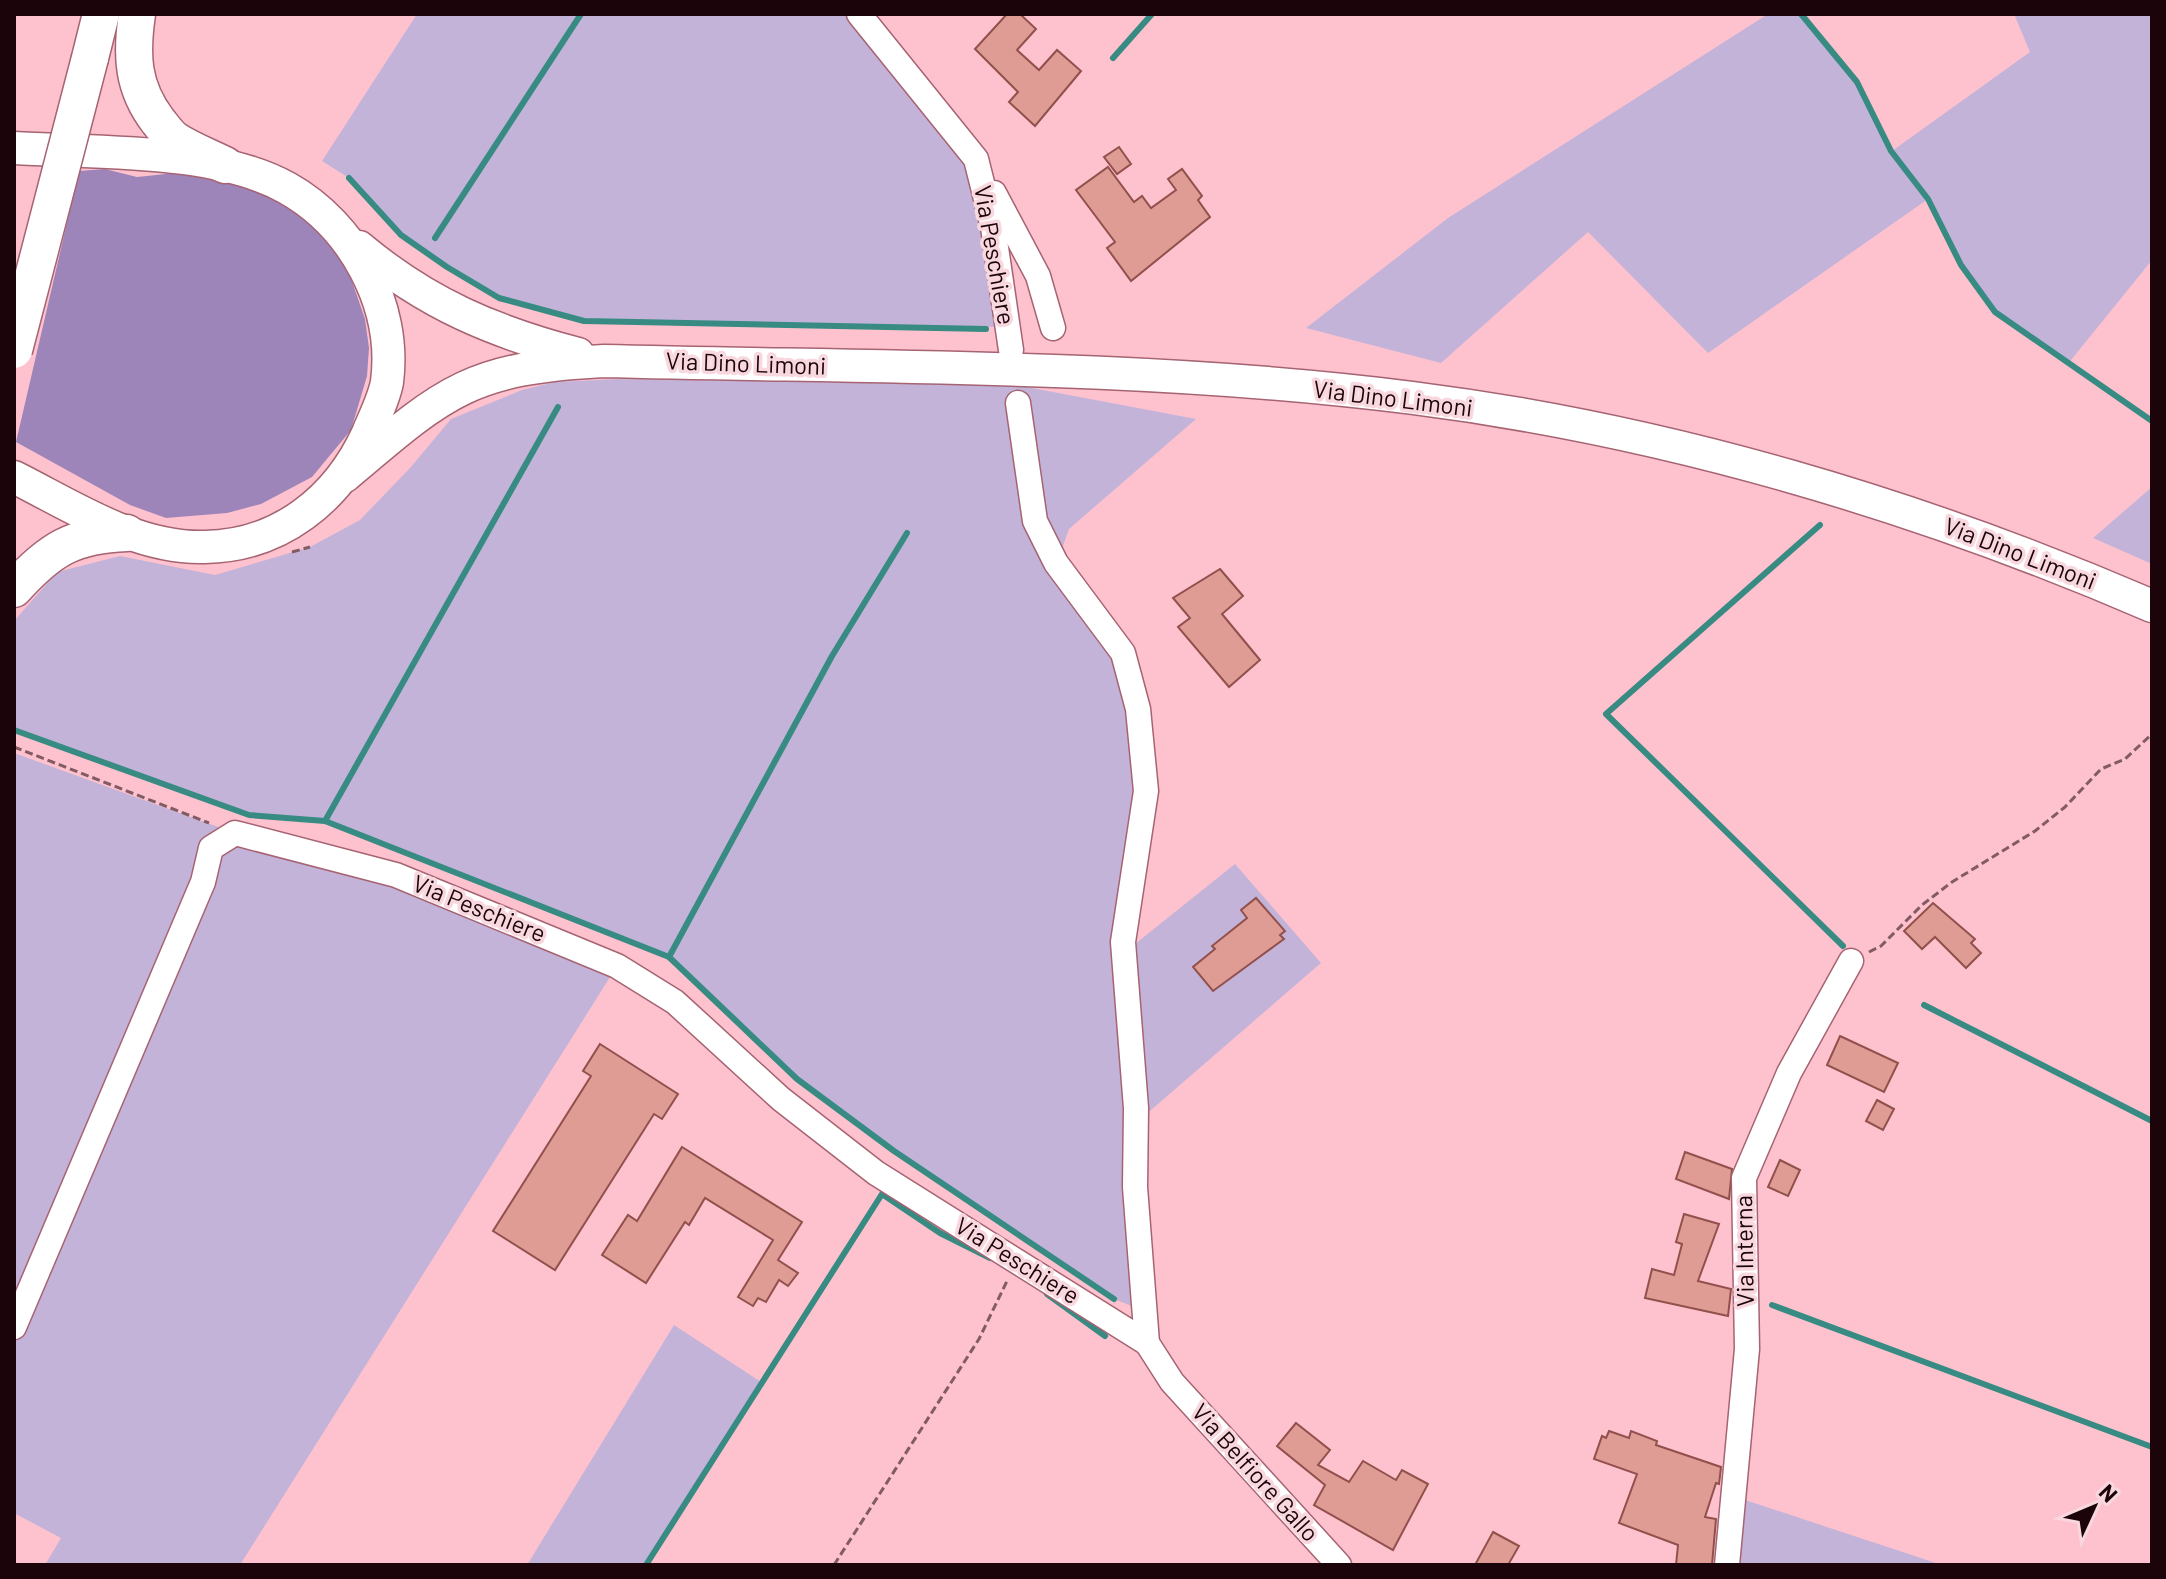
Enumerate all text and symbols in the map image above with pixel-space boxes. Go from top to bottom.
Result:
street label: Via Peschiere [969,183,1022,327]
street label: Via Dino Limoni [665,345,827,380]
street label: Via Dino Limoni [1312,373,1475,422]
street label: Via Dino Limoni [1940,510,2101,595]
street label: Via Peschiere [409,868,550,947]
street label: Via Interna [1728,1195,1759,1307]
street label: Via Peschiere [950,1210,1085,1309]
street label: Via Belfiore Gallo [1187,1397,1326,1547]
north arrow [2054,1467,2134,1547]
text: N [2095,1478,2124,1507]

